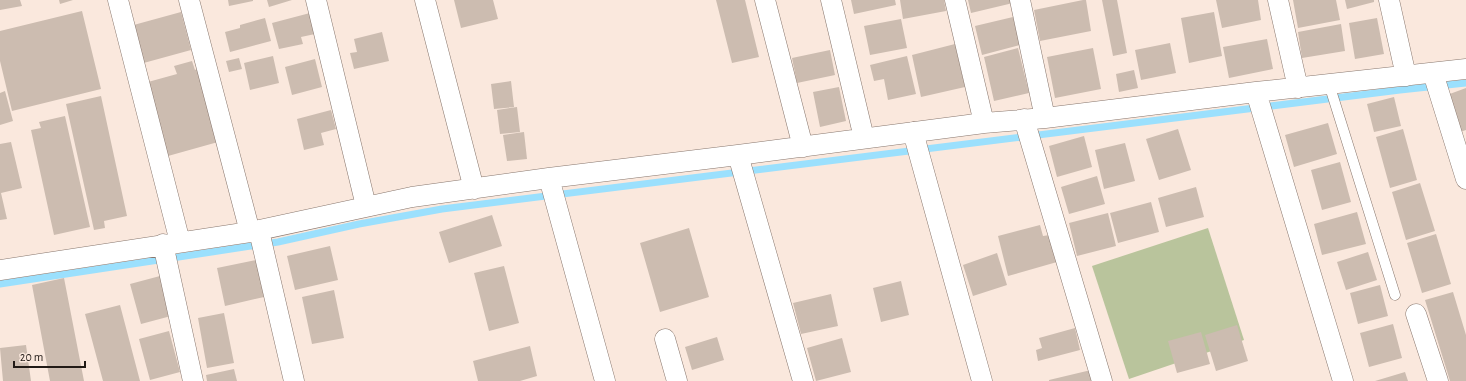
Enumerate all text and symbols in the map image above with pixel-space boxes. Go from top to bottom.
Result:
scale bar [14,343,85,369]
text: 20 m [20,351,43,363]

